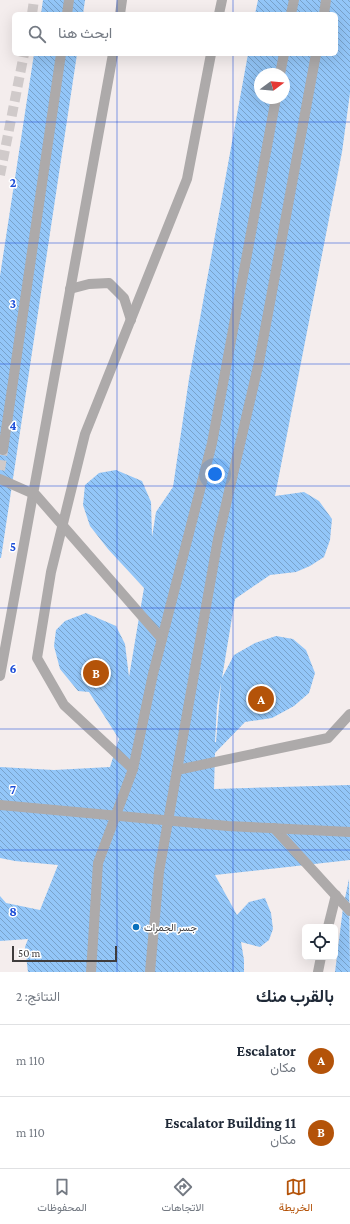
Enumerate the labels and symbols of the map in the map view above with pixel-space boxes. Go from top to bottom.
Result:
north arrow [254,68,290,104]
text: 2 [10,175,17,190]
text: 3 [10,296,16,311]
text: 4 [9,418,17,433]
your location [205,464,225,484]
text: 5 [10,539,16,554]
pin: B [83,658,109,688]
text: 6 [9,661,17,676]
pin: A [248,684,274,714]
text: 7 [10,782,16,797]
text: 8 [9,904,17,919]
marker: جسر الجمرات [131,922,141,932]
place label: جسر الجمرات [144,922,197,934]
scale bar [12,944,117,963]

